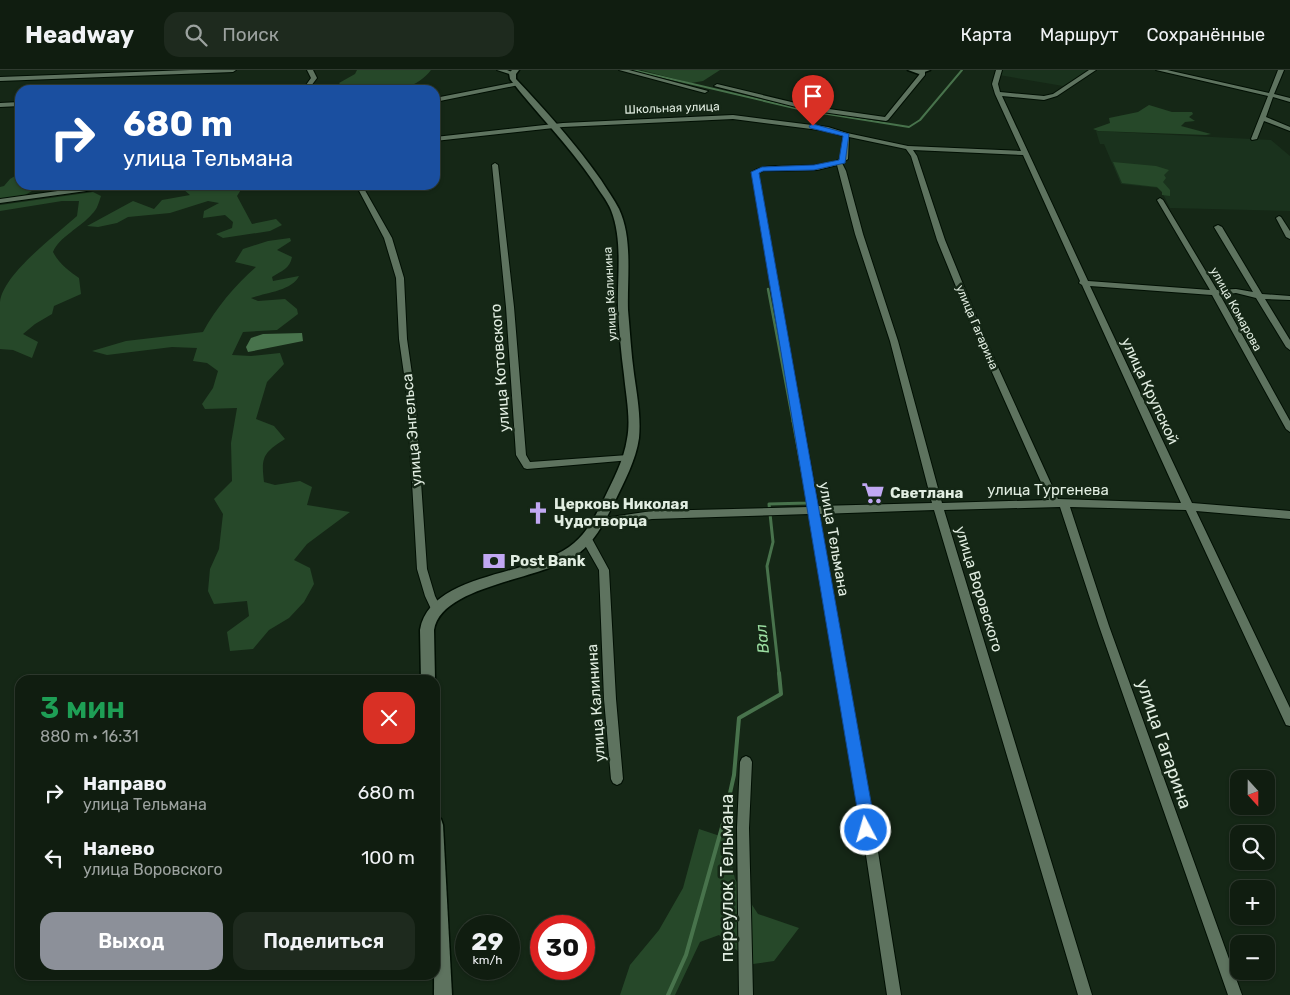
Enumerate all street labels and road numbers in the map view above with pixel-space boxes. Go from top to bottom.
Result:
street label: Школьная улица [624,99,720,117]
street label: улица Калинина [601,246,619,342]
street label: улица Комарова [1207,265,1265,353]
street label: улица Гагарина [953,283,1001,371]
street label: улица Котовского [487,303,513,433]
street label: улица Крупской [1117,335,1183,447]
street label: улица Энгельса [398,373,426,487]
street label: улица Тельмана [815,480,853,598]
street label: улица Тургенева [987,481,1109,499]
street label: улица Воровского [951,524,1007,654]
street label: улица Калинина [583,643,609,763]
street label: улица Гагарина [1131,676,1197,812]
street label: переулок Тельмана [716,794,738,962]

